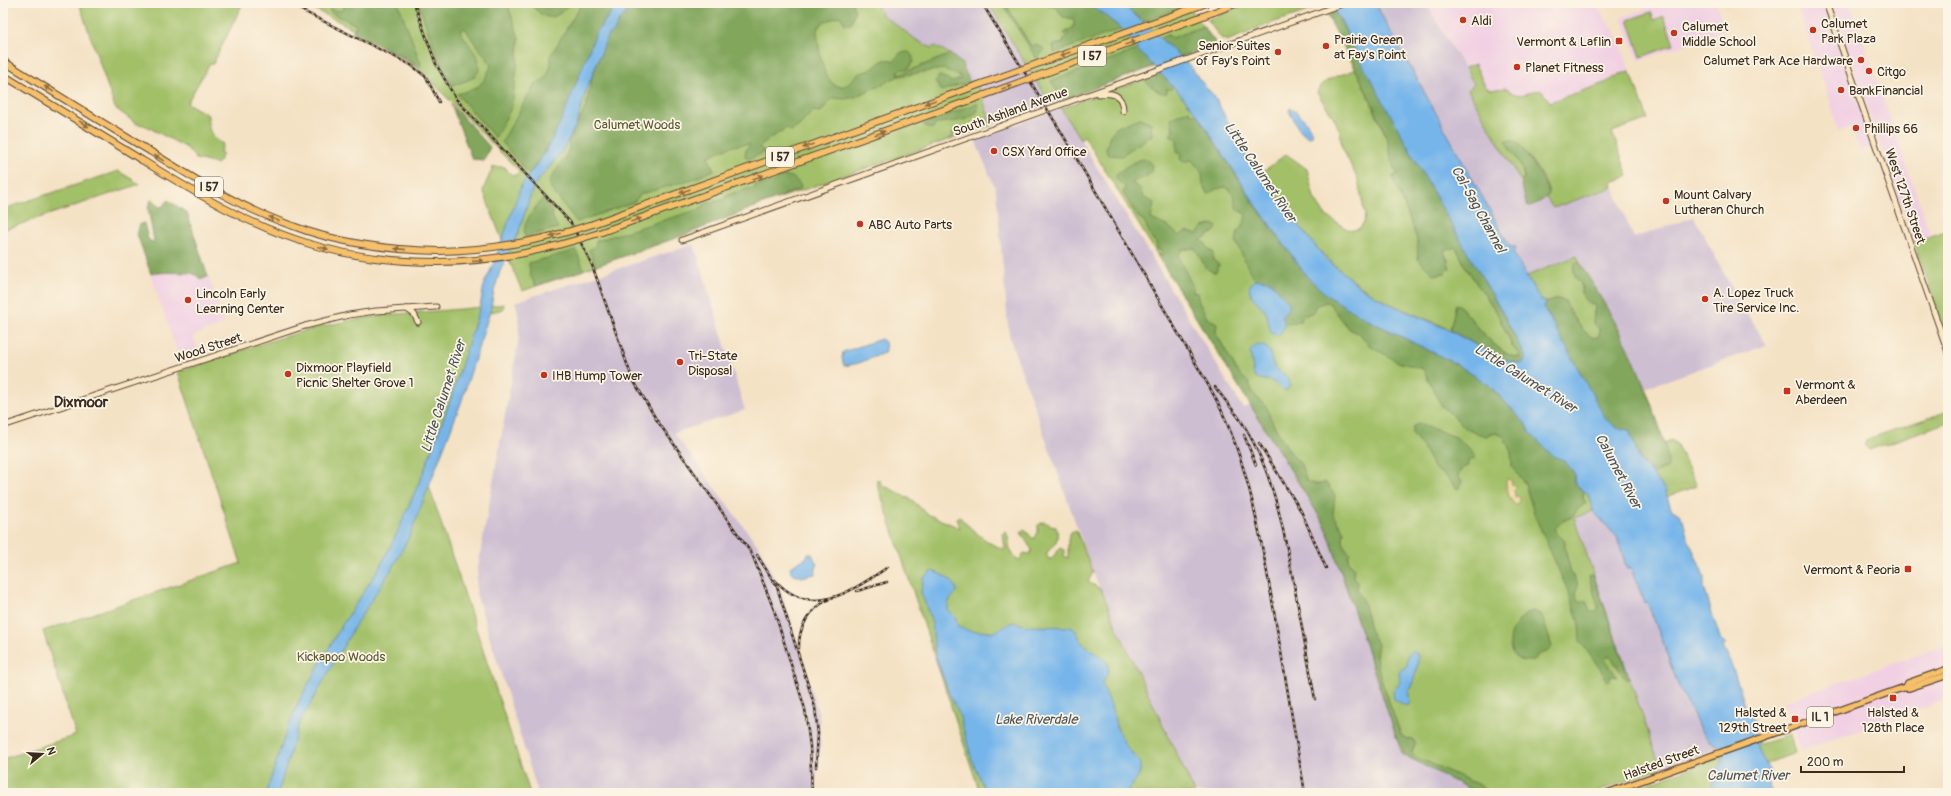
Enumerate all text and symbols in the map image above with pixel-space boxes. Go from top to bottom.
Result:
place label: Aldi [1471,13,1491,29]
marker: Aldi [1458,15,1468,25]
place label: Calumet Park Plaza [1821,16,1876,47]
place label: Calumet Middle School [1682,19,1756,50]
marker: Calumet Park Plaza [1808,25,1818,35]
marker: Calumet Middle School [1669,28,1679,38]
place label: Prairie Green at Fay's Point [1334,32,1407,63]
place label: Vermont & Laflin [1516,34,1611,50]
marker: Vermont & Laflin [1614,36,1624,46]
place label: Senior Suites of Fay’s Point [1196,38,1271,69]
one-way arrow [1124,40,1136,46]
marker: Prairie Green at Fay's Point [1321,41,1331,51]
road number: I 57 [1078,46,1106,66]
marker: Senior Suites of Fay’s Point [1273,47,1283,57]
one-way arrow [1059,51,1071,57]
place label: Calumet Park Ace Hardware [1703,53,1854,69]
marker: Calumet Park Ace Hardware [1856,55,1866,65]
place label: Planet Fitness [1525,60,1604,76]
marker: Planet Fitness [1512,62,1522,72]
place label: Citgo [1877,64,1906,80]
marker: Citgo [1864,66,1874,76]
place label: BankFinancial [1849,83,1923,99]
street label: South Ashland Avenue [951,84,1070,140]
one-way arrow [1002,84,1014,90]
marker: BankFinancial [1836,85,1846,95]
one-way arrow [43,86,55,93]
one-way arrow [923,100,935,106]
park label: Calumet Woods [594,117,680,133]
water label: Little Calumet River [1221,119,1302,227]
one-way arrow [78,121,90,128]
place label: Phillips 66 [1864,121,1918,137]
marker: Phillips 66 [1851,123,1861,133]
one-way arrow [875,129,887,135]
one-way arrow [801,144,813,150]
place label: CSX Yard Office [1002,144,1087,160]
marker: CSX Yard Office [989,146,999,156]
street label: West 127th Street [1881,146,1929,247]
road number: I 57 [766,147,794,167]
one-way arrow [153,154,165,161]
water label: Cal-Sag Channel [1448,163,1510,257]
one-way arrow [753,173,765,179]
road number: I 57 [195,177,223,197]
place label: Mount Calvary Lutheran Church [1674,187,1764,218]
one-way arrow [679,188,691,194]
marker: Mount Calvary Lutheran Church [1661,196,1671,206]
one-way arrow [268,216,279,222]
one-way arrow [630,217,642,223]
place label: ABC Auto Parts [868,217,952,233]
marker: ABC Auto Parts [855,219,865,229]
one-way arrow [549,232,561,238]
one-way arrow [317,245,329,251]
one-way arrow [394,246,406,253]
one-way arrow [472,257,484,264]
place label: A. Lopez Truck Tire Service Inc. [1713,285,1799,316]
place label: Lincoln Early Learning Center [196,286,285,317]
marker: A. Lopez Truck Tire Service Inc. [1700,294,1710,304]
marker: Lincoln Early Learning Center [183,295,193,305]
street label: Wood Street [173,329,245,366]
water label: Little Calumet River [417,336,470,455]
water label: Little Calumet River [1472,340,1582,418]
place label: Tri-State Disposal [688,348,738,379]
marker: Tri-State Disposal [675,357,685,367]
place label: Dixmoor Playfield Picnic Shelter Grove 1 [296,360,414,391]
place label: IHB Hump Tower [552,368,643,384]
marker: Dixmoor Playfield Picnic Shelter Grove 1 [283,369,293,379]
marker: IHB Hump Tower [539,370,549,380]
place label: Vermont & Aberdeen [1795,377,1856,408]
marker: Vermont & Aberdeen [1782,386,1792,396]
district label: Dixmoor [54,393,109,412]
water label: Calumet River [1592,431,1646,513]
place label: Vermont & Peoria [1803,562,1900,578]
marker: Vermont & Peoria [1903,564,1913,574]
park label: Kickapoo Woods [297,649,385,665]
marker: Halsted & 128th Place [1888,693,1898,703]
place label: Halsted & 129th Street [1719,705,1788,736]
place label: Halsted & 128th Place [1862,705,1925,736]
road number: IL 1 [1807,707,1833,727]
water label: Lake Riverdale [995,711,1079,728]
marker: Halsted & 129th Street [1790,714,1800,724]
north arrow [22,734,62,774]
street label: Halsted Street [1621,742,1702,784]
text: N [44,746,59,757]
scale bar [1801,748,1904,774]
text: 200 m [1807,755,1844,770]
water label: Calumet River [1707,767,1791,784]

